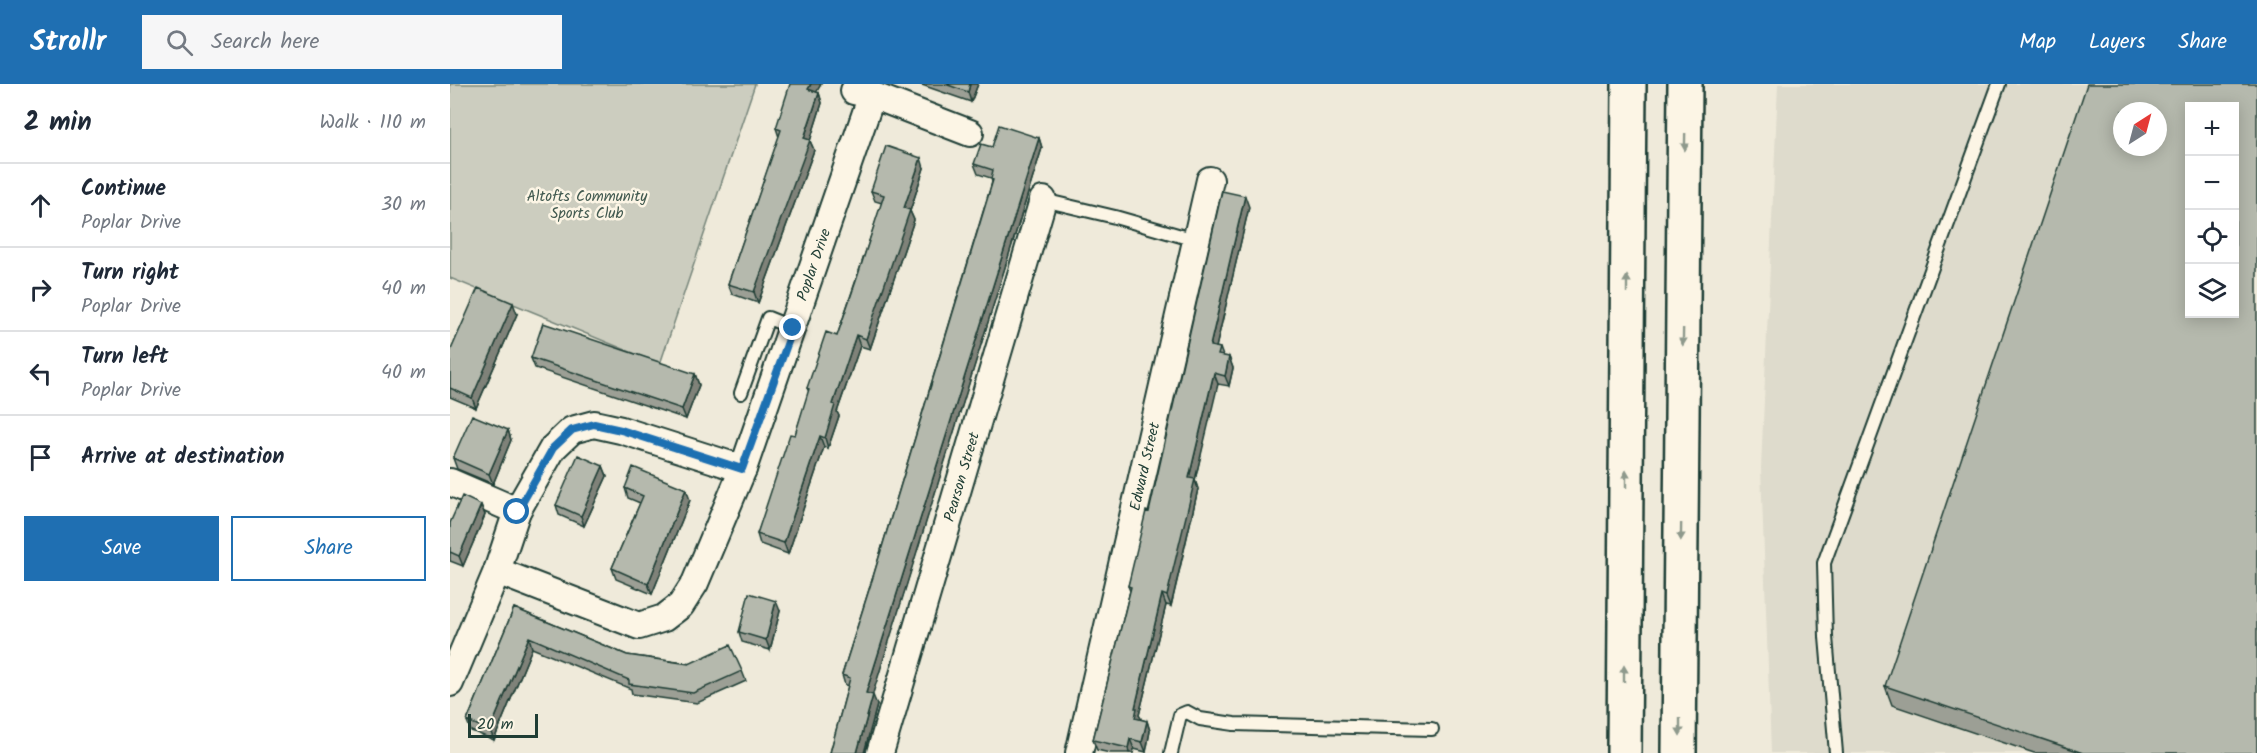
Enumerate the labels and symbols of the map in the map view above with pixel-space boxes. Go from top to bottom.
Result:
north arrow [2113,102,2167,156]
one-way arrow [1680,133,1690,152]
park label: Altofts Community Sports Club [527,185,648,226]
street label: Poplar Drive [791,225,838,304]
one-way arrow [1622,274,1632,293]
route end [779,314,805,340]
one-way arrow [1678,328,1688,347]
street label: Edward Street [1124,420,1167,513]
street label: Pearson Street [938,429,987,525]
one-way arrow [1621,469,1631,488]
route start [503,498,529,524]
one-way arrow [1676,523,1686,542]
one-way arrow [1619,664,1629,683]
scale bar [468,711,538,738]
one-way arrow [1675,718,1684,737]

